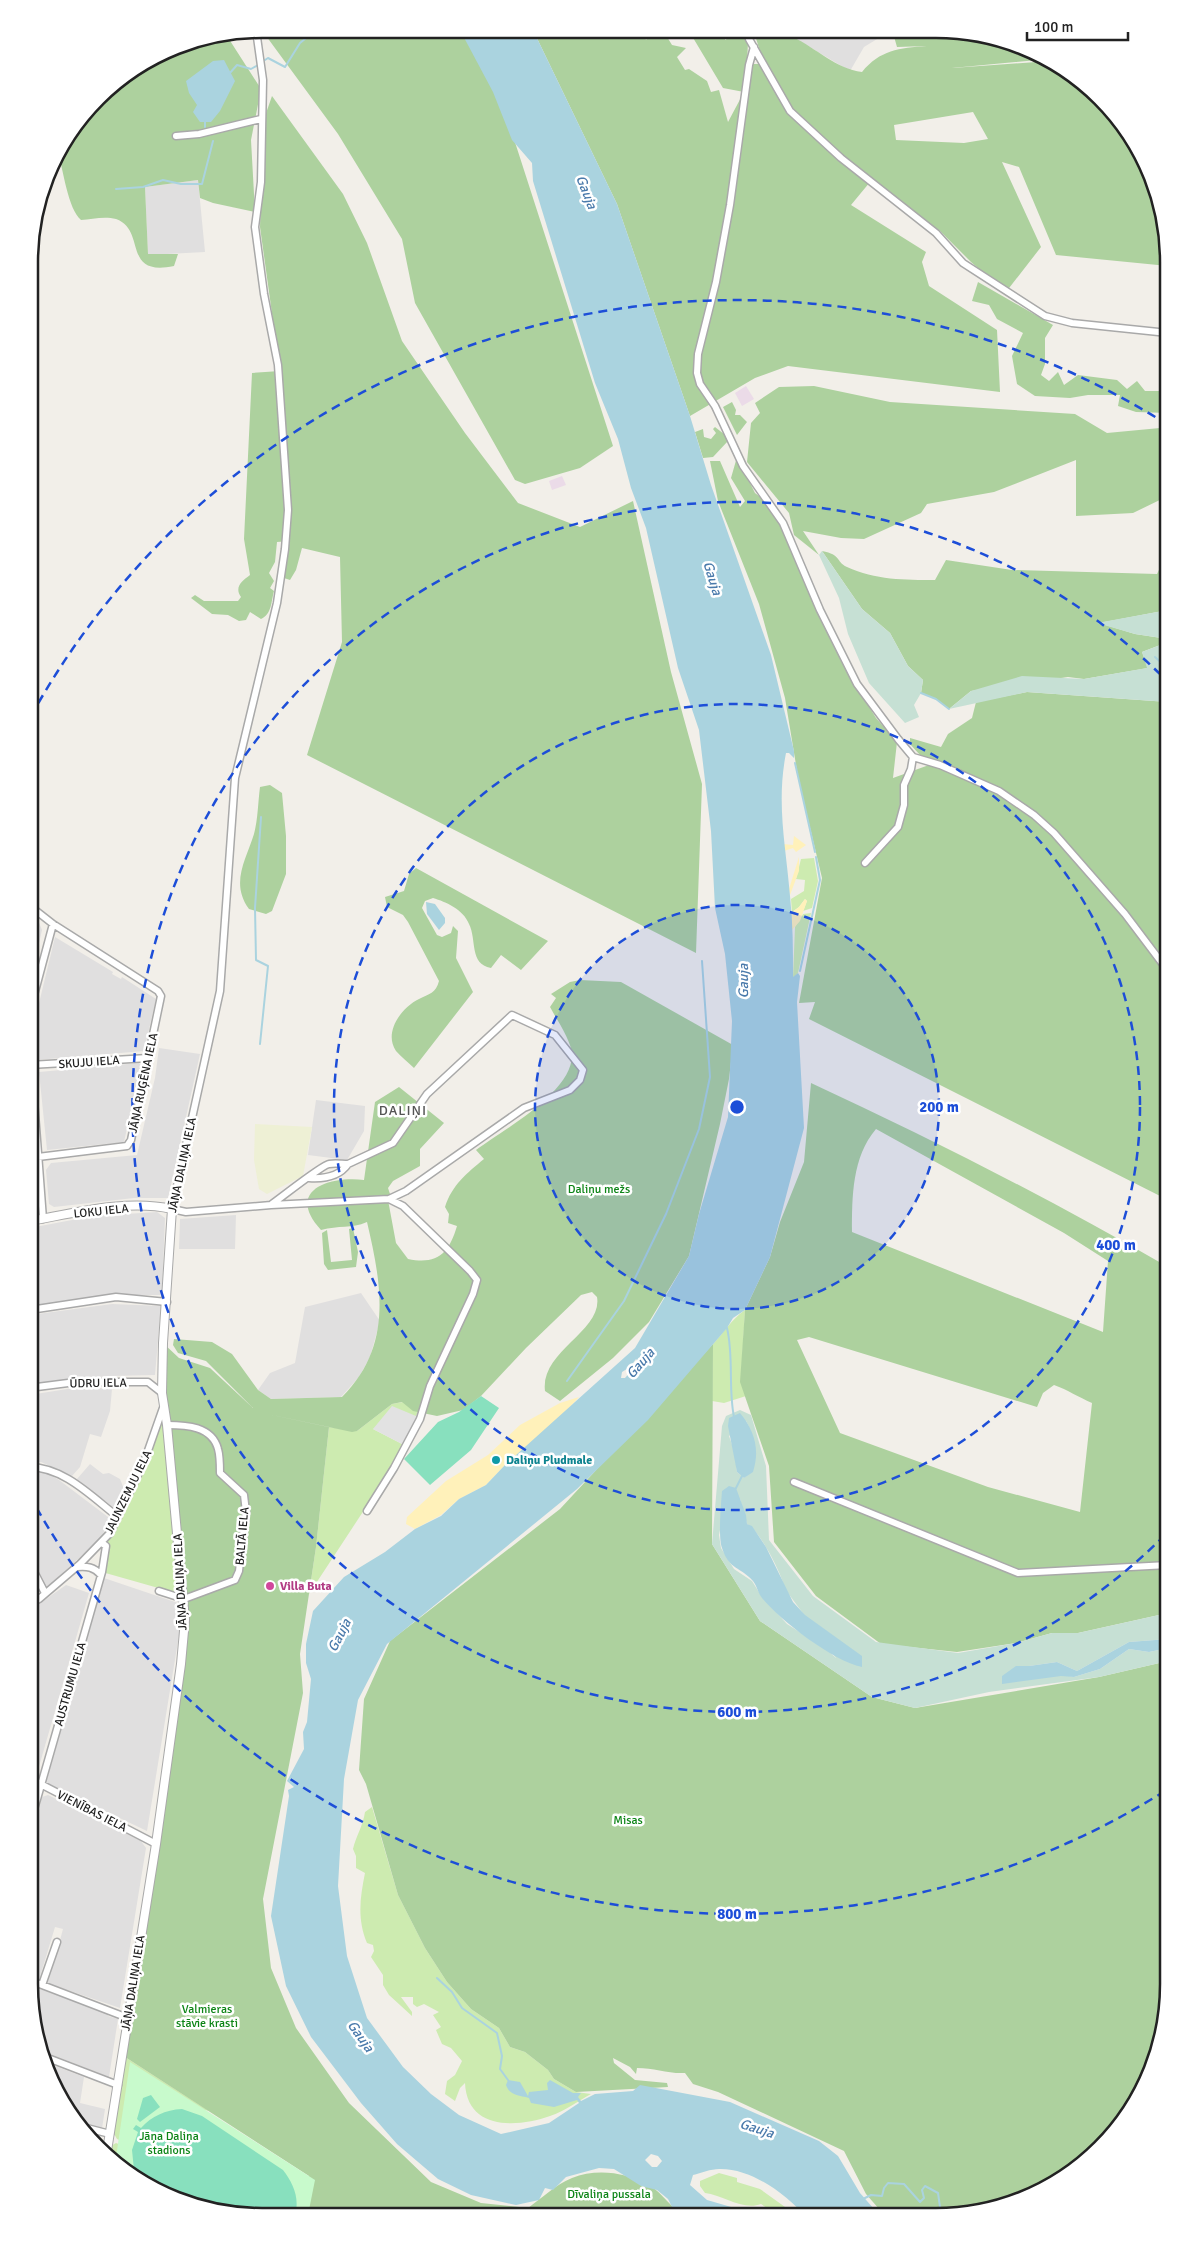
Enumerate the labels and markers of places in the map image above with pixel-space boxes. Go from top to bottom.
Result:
centre of rings [728,1098,746,1116]
place label: Daliņu Pludmale [506,1453,592,1468]
marker: Daliņu Pludmale [490,1454,502,1466]
place label: Villa Buta [280,1579,332,1594]
marker: Villa Buta [264,1580,276,1592]

